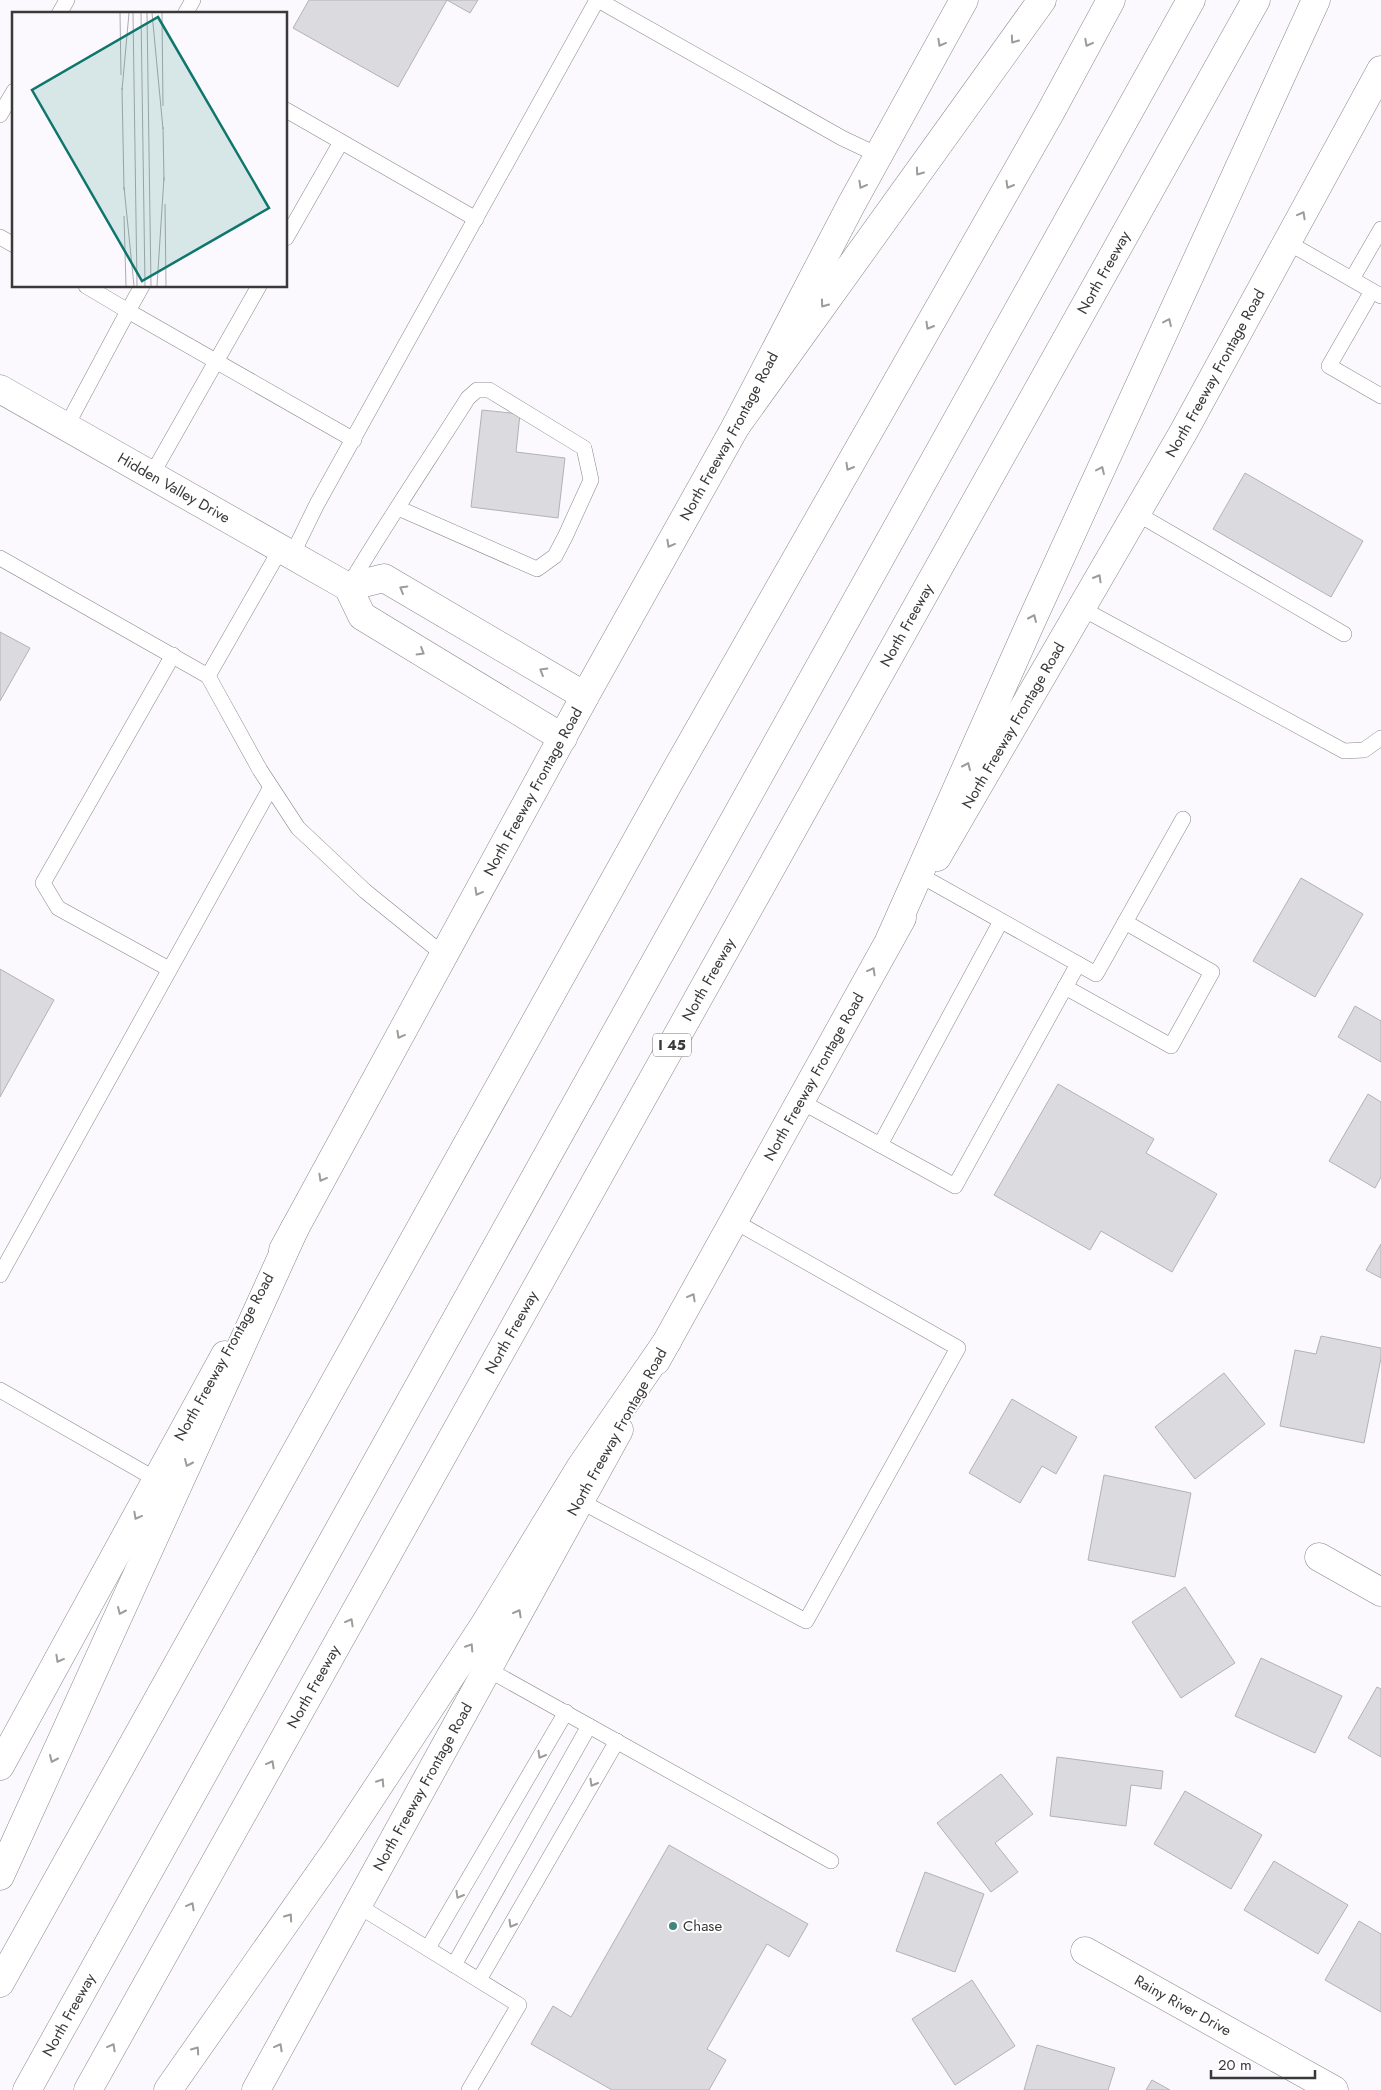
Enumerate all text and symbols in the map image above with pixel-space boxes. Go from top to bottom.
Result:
inset map [12,12,288,288]
one-way arrow [1011,34,1020,44]
one-way arrow [937,37,947,46]
one-way arrow [1084,38,1094,47]
one-way arrow [917,166,925,175]
one-way arrow [1006,179,1016,188]
one-way arrow [858,180,868,189]
one-way arrow [1295,211,1305,220]
street label: North Freeway [1072,227,1136,318]
street label: North Freeway Frontage Road [1160,285,1270,462]
one-way arrow [822,298,830,307]
one-way arrow [1162,318,1173,327]
one-way arrow [925,321,935,330]
street label: North Freeway Frontage Road [674,348,784,525]
street label: Hidden Valley Drive [113,447,234,529]
one-way arrow [845,462,855,471]
one-way arrow [1094,466,1105,475]
one-way arrow [666,539,676,548]
one-way arrow [1092,575,1102,584]
street label: North Freeway [874,579,939,671]
one-way arrow [399,585,408,595]
one-way arrow [1027,614,1038,623]
street label: North Freeway Frontage Road [956,638,1070,813]
one-way arrow [415,645,424,655]
one-way arrow [539,667,548,677]
street label: North Freeway Frontage Road [478,703,588,880]
one-way arrow [961,762,972,771]
one-way arrow [474,887,484,896]
street label: North Freeway [676,934,741,1025]
one-way arrow [866,967,876,976]
street label: North Freeway Frontage Road [758,989,869,1165]
one-way arrow [396,1030,406,1039]
road number: I 45 [653,1034,691,1056]
one-way arrow [319,1172,329,1181]
street label: North Freeway Frontage Road [169,1269,279,1445]
street label: North Freeway [479,1286,544,1378]
one-way arrow [685,1293,695,1302]
street label: North Freeway Frontage Road [562,1344,672,1520]
one-way arrow [184,1458,194,1467]
one-way arrow [133,1511,143,1520]
one-way arrow [116,1606,127,1615]
one-way arrow [511,1610,521,1619]
one-way arrow [344,1618,354,1627]
street label: North Freeway [281,1641,346,1732]
one-way arrow [464,1643,473,1652]
one-way arrow [55,1653,65,1662]
street label: North Freeway Frontage Road [368,1699,478,1875]
one-way arrow [537,1749,547,1758]
one-way arrow [49,1754,60,1763]
one-way arrow [264,1760,274,1769]
one-way arrow [589,1778,599,1787]
one-way arrow [375,1779,384,1788]
one-way arrow [455,1889,465,1898]
one-way arrow [185,1902,195,1911]
one-way arrow [284,1914,292,1923]
place label: Chase [683,1915,722,1937]
one-way arrow [508,1919,518,1928]
marker: Chase [667,1920,679,1932]
street label: North Freeway [37,1969,101,2061]
street label: Rainy River Drive [1130,1970,1236,2042]
one-way arrow [106,2044,116,2053]
one-way arrow [273,2044,283,2053]
one-way arrow [190,2046,199,2056]
scale bar [1211,2048,1315,2080]
text: 20 m [1218,2054,1252,2076]

